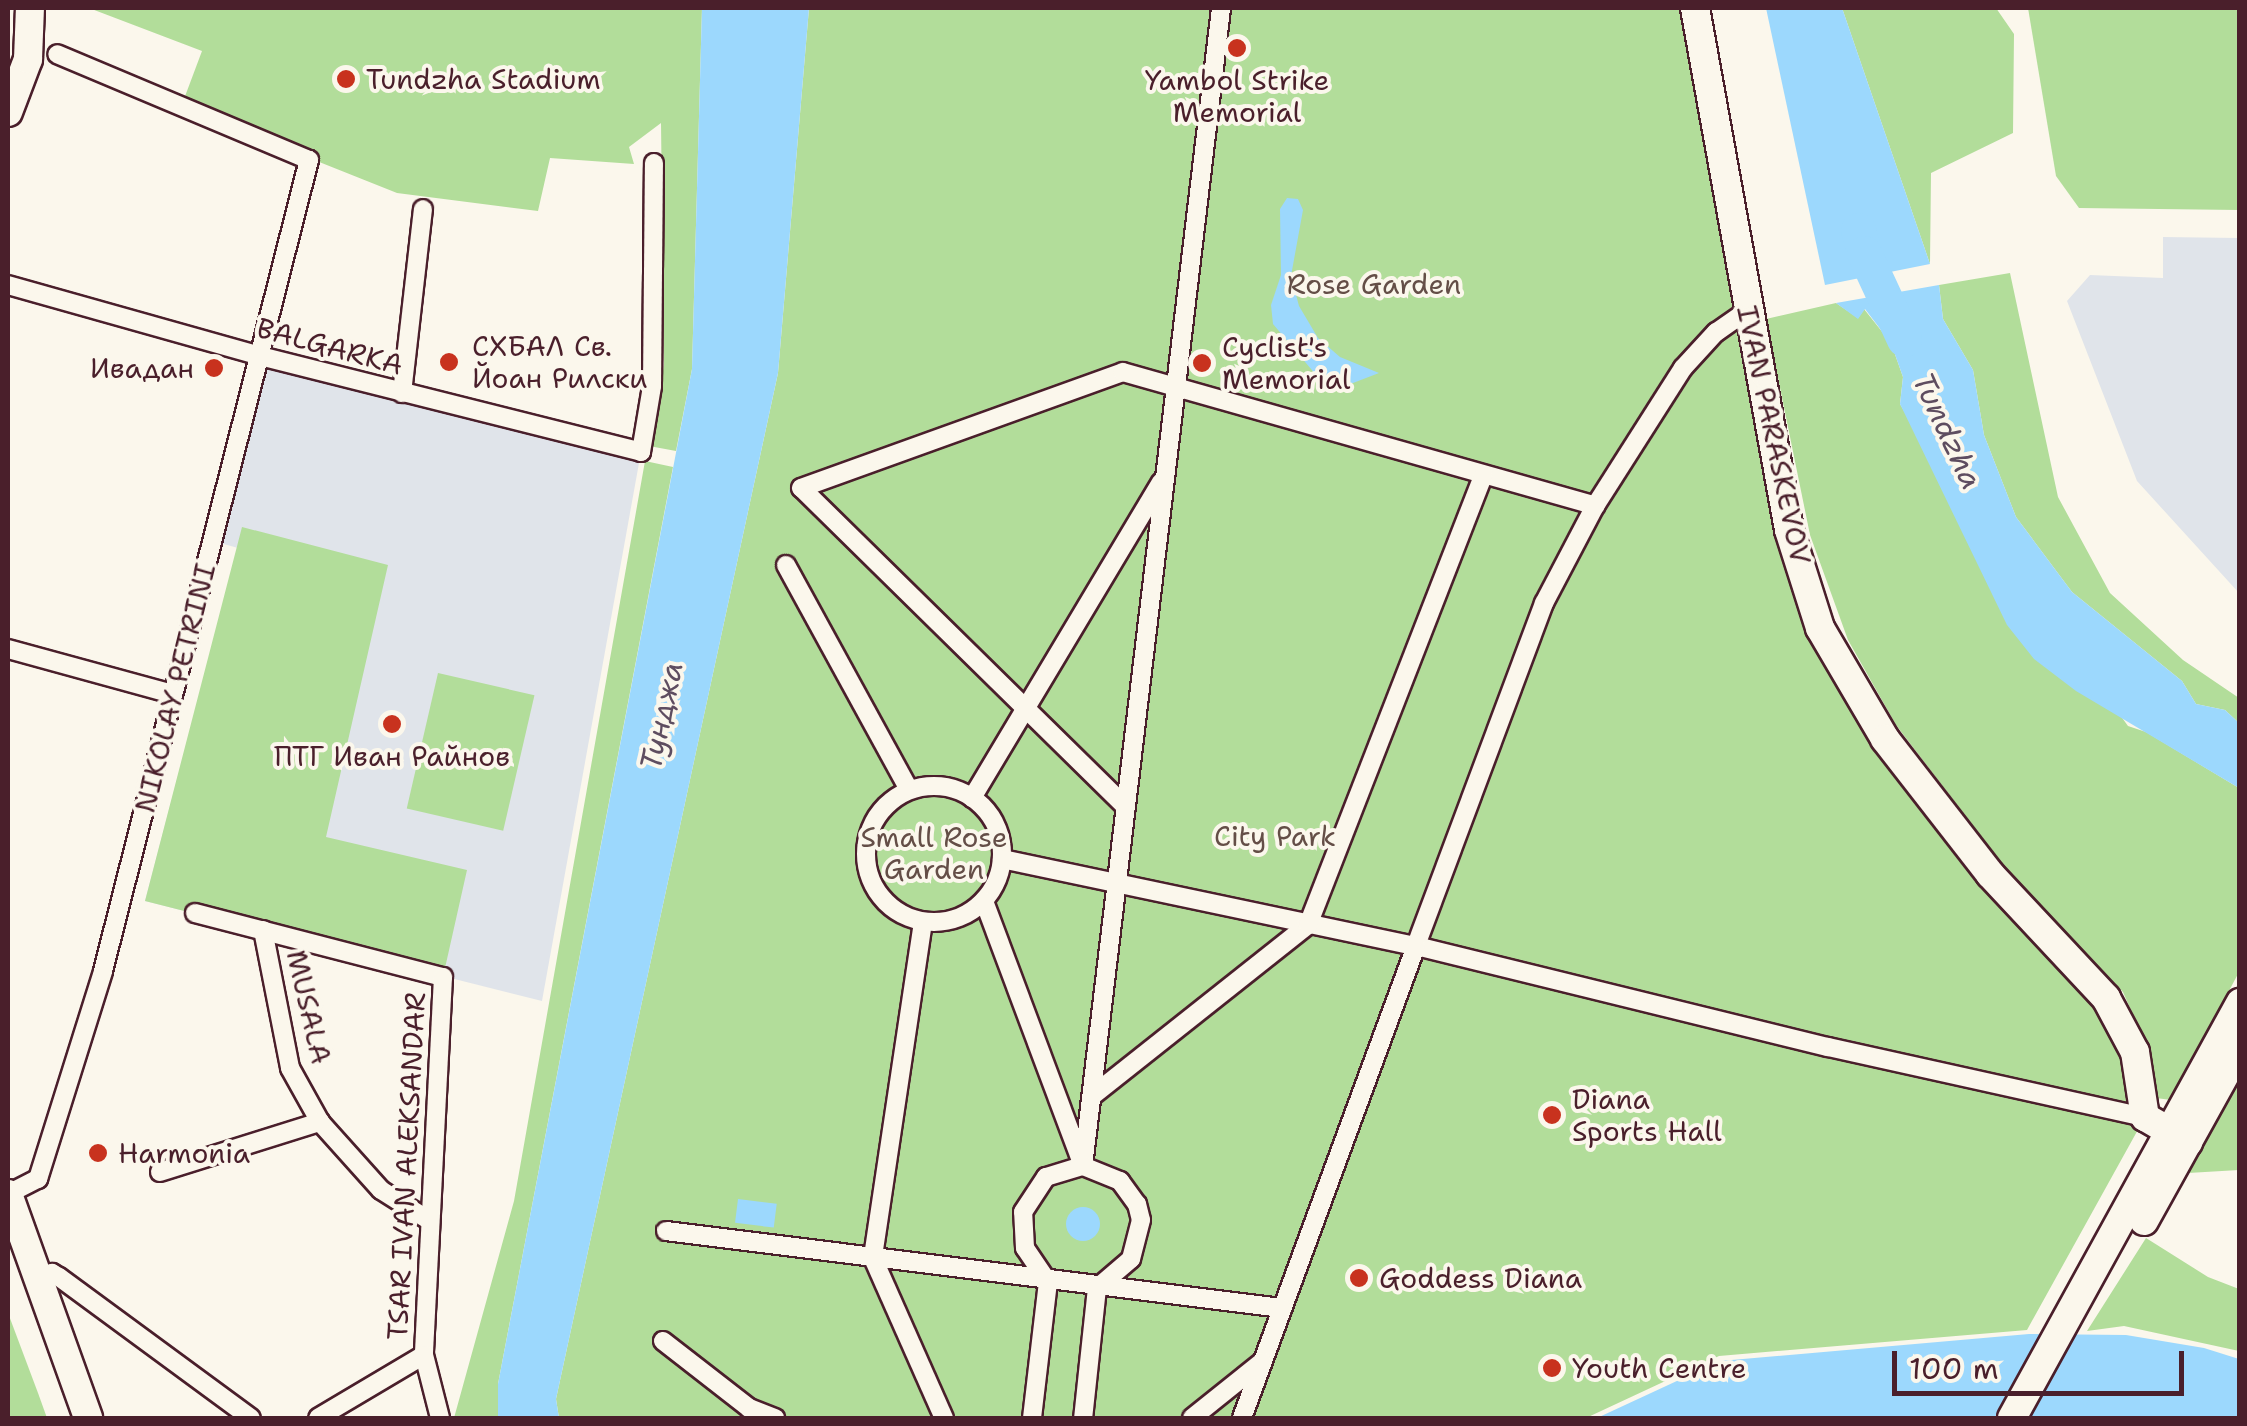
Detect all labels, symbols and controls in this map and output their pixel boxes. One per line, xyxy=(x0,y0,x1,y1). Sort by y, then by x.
marker: Yambol Strike Memorial xyxy=(1226,37,1248,59)
place label: Tundzha Stadium xyxy=(366,62,601,96)
place label: Yambol Strike Memorial xyxy=(1145,63,1329,129)
marker: Tundzha Stadium xyxy=(335,68,357,90)
park label: Rose Garden xyxy=(1287,267,1461,301)
street label: IVAN PARASKEVOV xyxy=(1730,303,1818,567)
street label: BALGARKA xyxy=(253,310,407,382)
place label: СХБАЛ Св. Йоан Рилски xyxy=(472,329,647,395)
place label: Cyclist's Memorial xyxy=(1222,330,1350,396)
marker: СХБАЛ Св. Йоан Рилски xyxy=(436,349,462,375)
place label: Ивадан xyxy=(90,351,194,385)
marker: Cyclist's Memorial xyxy=(1191,352,1213,374)
marker: Ивадан xyxy=(203,357,225,379)
water label: Tundzha xyxy=(1904,367,1990,495)
street label: NIKOLAY PETRINI xyxy=(128,560,222,816)
water label: Тунджа xyxy=(633,658,691,774)
marker: ПТГ Иван Райнов xyxy=(381,713,403,735)
place label: ПТГ Иван Райнов xyxy=(274,739,510,773)
park label: City Park xyxy=(1214,819,1336,853)
park label: Small Rose Garden xyxy=(860,820,1008,886)
street label: MUSALA xyxy=(280,947,338,1067)
street label: TSAR IVAN ALEKSANDAR xyxy=(380,991,432,1341)
place label: Diana Sports Hall xyxy=(1572,1082,1722,1148)
marker: Diana Sports Hall xyxy=(1541,1104,1563,1126)
place label: Harmonia xyxy=(118,1136,250,1170)
marker: Harmonia xyxy=(87,1142,109,1164)
place label: Goddess Diana xyxy=(1379,1261,1582,1295)
marker: Goddess Diana xyxy=(1348,1267,1370,1289)
scale bar xyxy=(1897,1331,2190,1393)
text: 100 m xyxy=(1909,1348,1999,1389)
place label: Youth Centre xyxy=(1572,1351,1746,1385)
marker: Youth Centre xyxy=(1541,1357,1563,1379)

